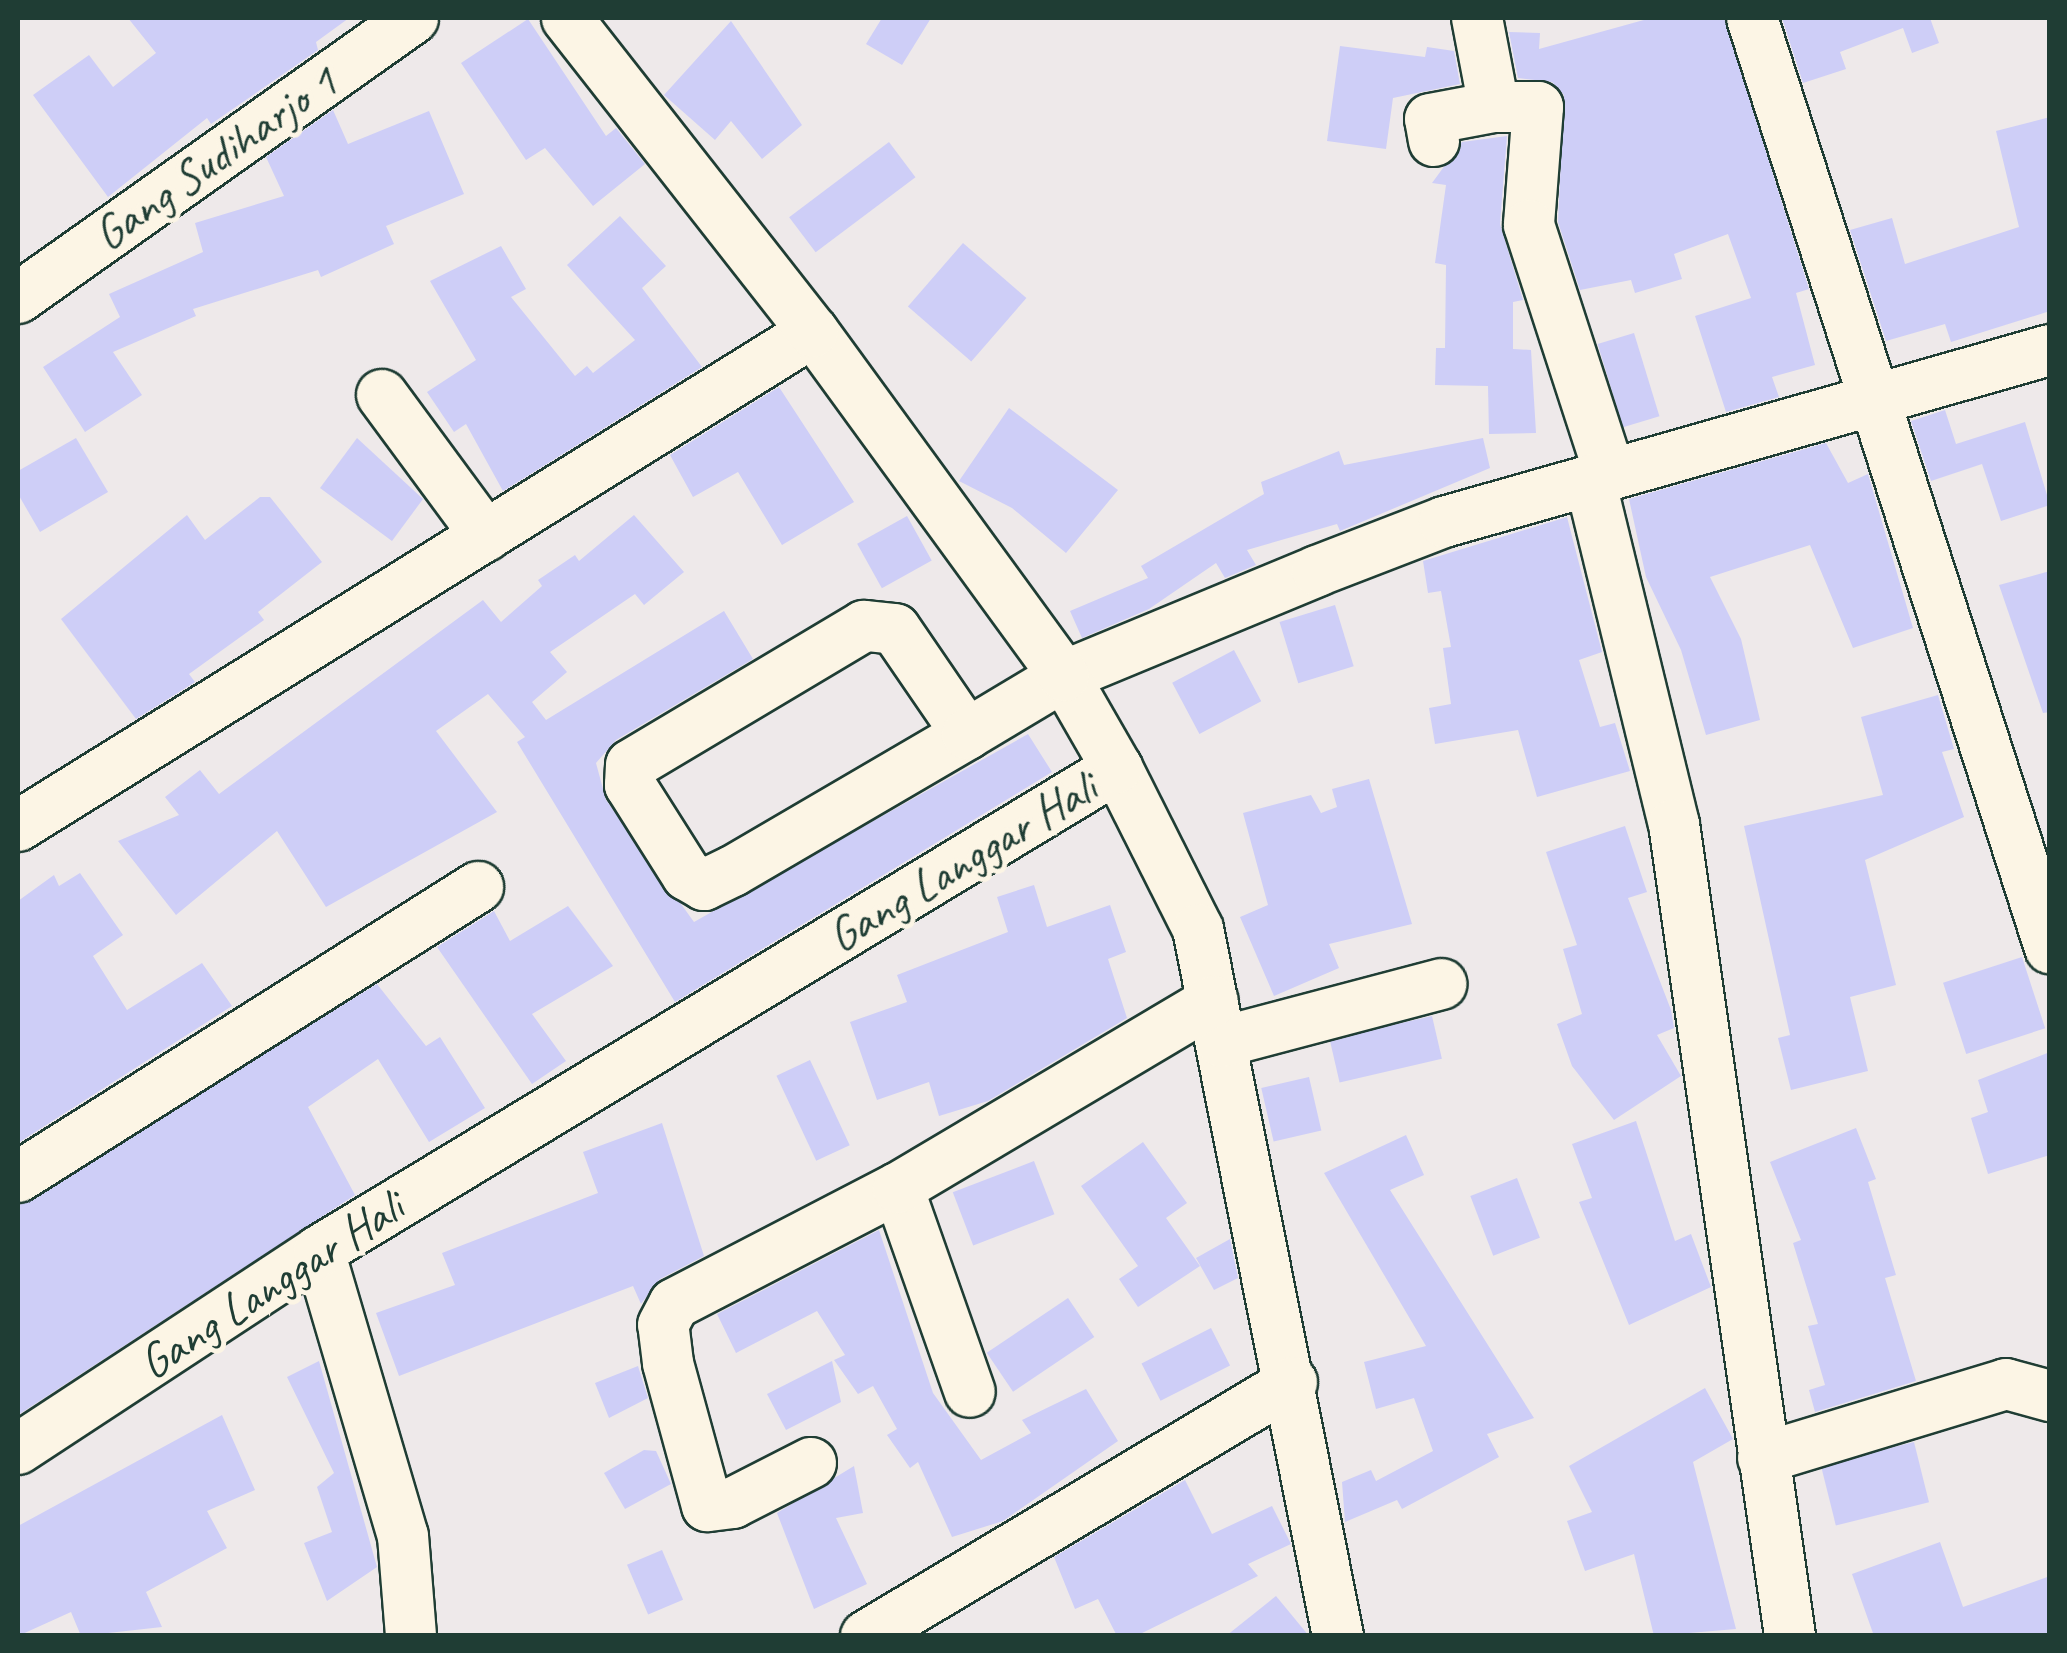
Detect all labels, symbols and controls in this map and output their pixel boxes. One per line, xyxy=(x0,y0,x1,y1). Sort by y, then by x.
street label: Gang Sudiharjo 1 xyxy=(83,54,347,262)
street label: Gang Langgar Hali xyxy=(816,759,1108,965)
street label: Gang Langgar Hali xyxy=(127,1178,415,1392)

